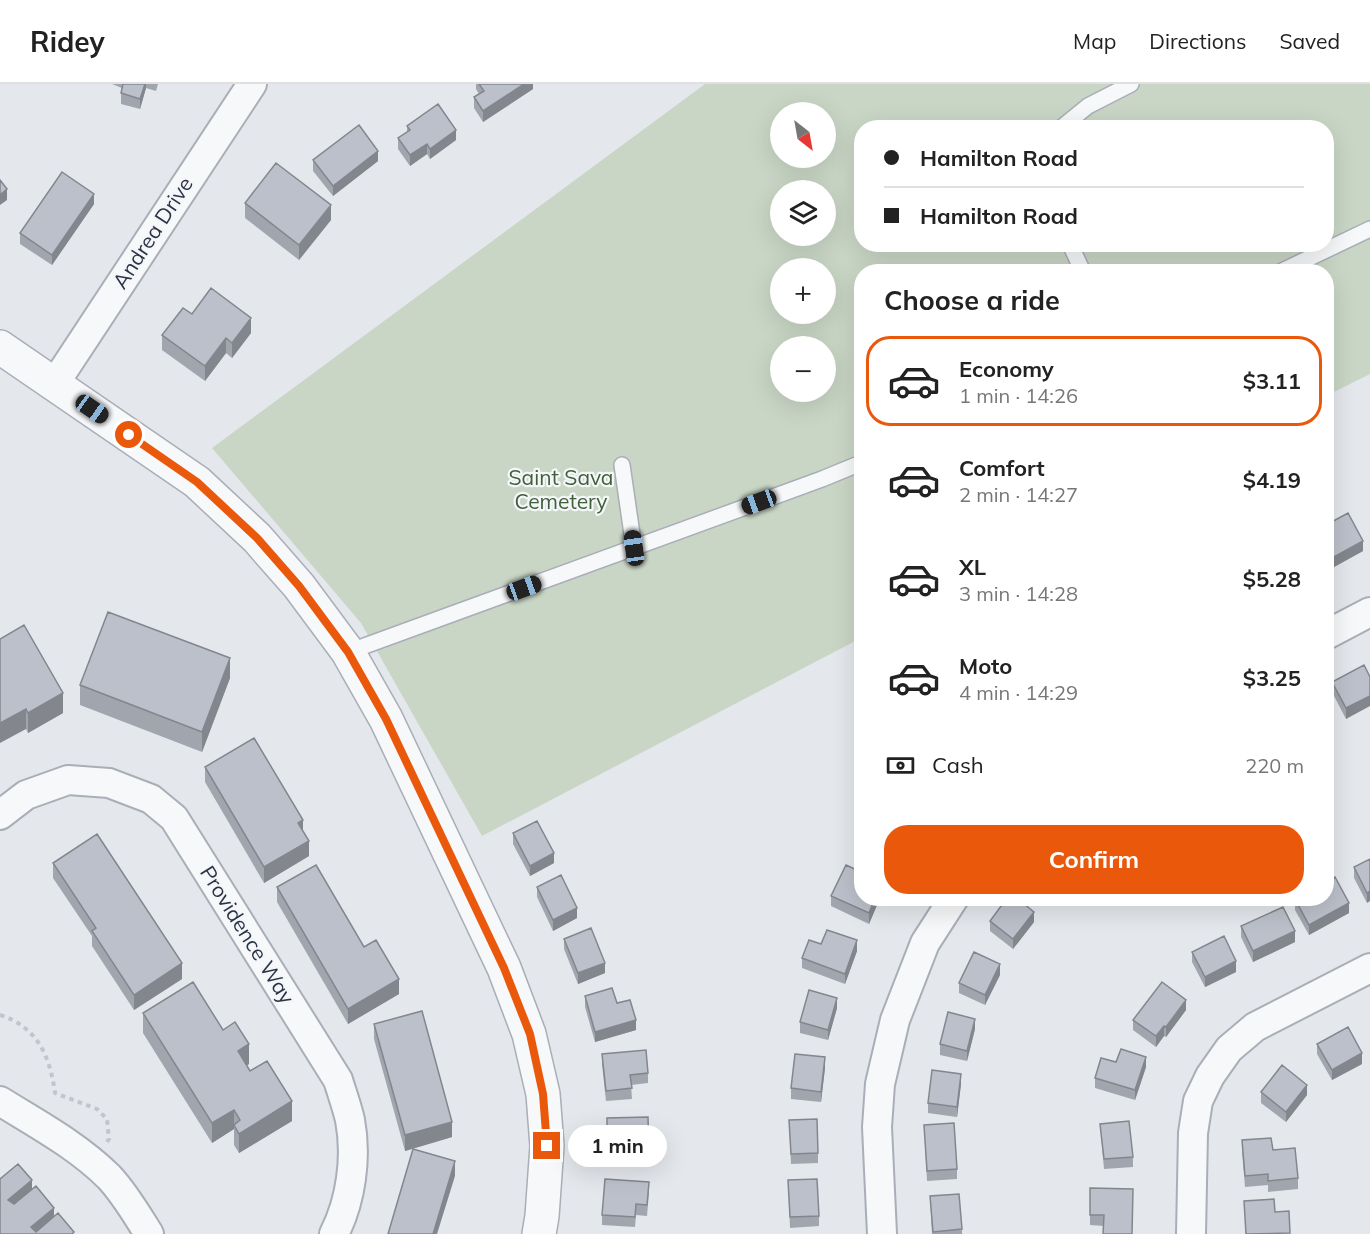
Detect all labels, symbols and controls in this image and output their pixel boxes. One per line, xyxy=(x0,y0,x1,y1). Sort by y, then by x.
text: Ridey xyxy=(30,24,105,59)
text: Map xyxy=(1073,28,1116,54)
text: Directions xyxy=(1149,28,1246,54)
text: Saved xyxy=(1279,28,1340,54)
north arrow xyxy=(770,102,836,168)
map controls xyxy=(770,102,836,402)
text: Hamilton Road xyxy=(920,144,1078,172)
street label: Andrea Drive xyxy=(106,172,198,293)
button: layers xyxy=(770,180,836,246)
text: Hamilton Road xyxy=(920,202,1078,230)
button: + xyxy=(770,258,836,324)
text: Choose a ride xyxy=(884,283,1060,317)
button: − xyxy=(770,336,836,402)
icon: car xyxy=(887,354,941,408)
text: Economy xyxy=(959,355,1054,383)
text: $3.11 xyxy=(1243,367,1301,395)
text: 1 min · 14:26 xyxy=(959,383,1078,408)
car xyxy=(72,391,112,427)
route start xyxy=(115,421,142,448)
icon: car xyxy=(887,453,941,507)
text: Comfort xyxy=(959,454,1045,482)
park label: Saint Sava Cemetery xyxy=(509,464,613,514)
text: $4.19 xyxy=(1243,466,1301,494)
text: 2 min · 14:27 xyxy=(959,482,1078,507)
car xyxy=(739,487,779,517)
car xyxy=(623,529,645,567)
icon: car xyxy=(887,552,941,606)
text: XL xyxy=(959,553,986,581)
text: $5.28 xyxy=(1243,565,1301,593)
car xyxy=(504,573,544,603)
text: 3 min · 14:28 xyxy=(959,581,1078,606)
icon: car xyxy=(887,651,941,705)
text: Moto xyxy=(959,652,1012,680)
text: $3.25 xyxy=(1243,664,1301,692)
text: 4 min · 14:29 xyxy=(959,680,1078,705)
icon: cash xyxy=(884,749,917,782)
text: Cash xyxy=(932,751,984,779)
text: 220 m xyxy=(1245,753,1304,778)
button: Confirm xyxy=(884,825,1304,894)
street label: Providence Way xyxy=(195,861,301,1008)
callout: 1 min xyxy=(568,1125,667,1167)
route end xyxy=(533,1132,560,1159)
text: 1 min xyxy=(591,1133,644,1158)

